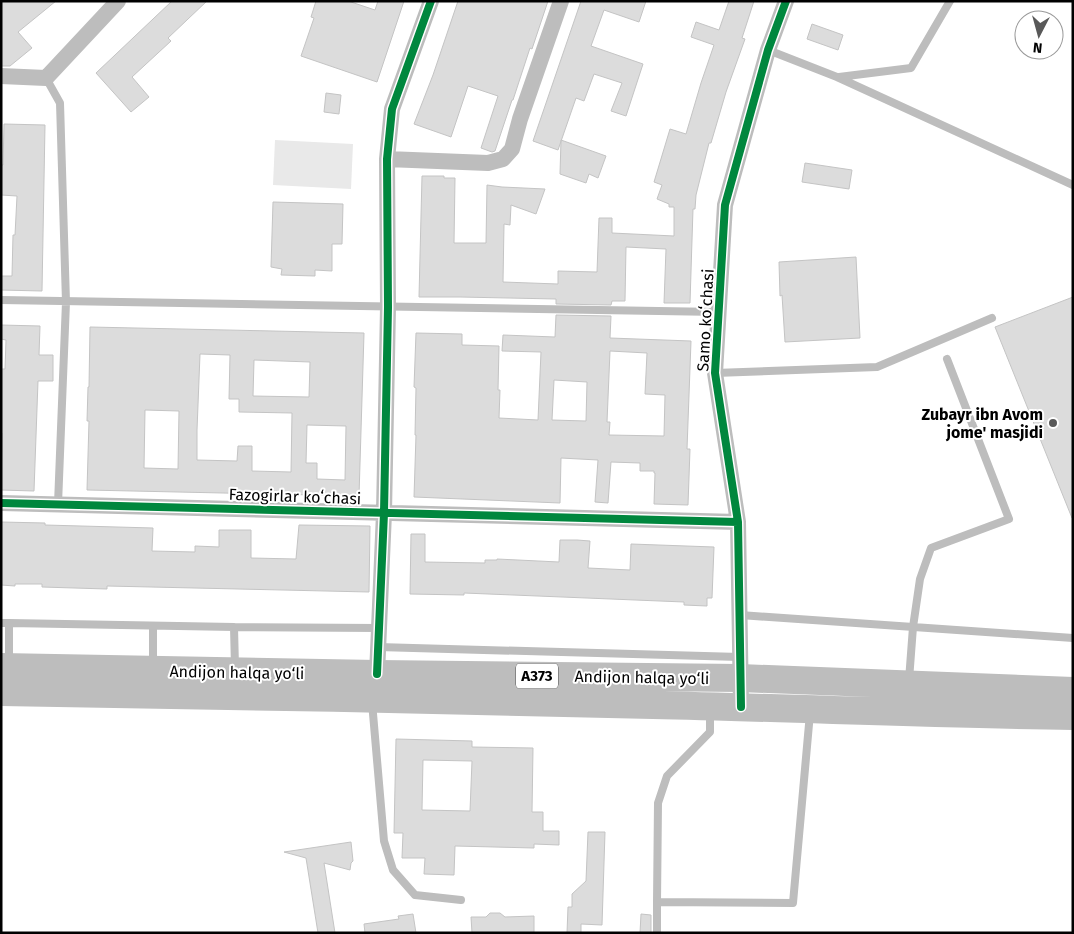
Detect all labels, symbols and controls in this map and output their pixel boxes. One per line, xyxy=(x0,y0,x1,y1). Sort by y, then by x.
north arrow xyxy=(1014,10,1064,60)
text: N xyxy=(1032,38,1043,56)
street label: Samo koʻchasi xyxy=(693,268,718,372)
place label: Zubayr ibn Avom jome' masjidi xyxy=(922,405,1043,442)
marker: Zubayr ibn Avom jome' masjidi xyxy=(1047,417,1059,429)
street label: Fazogirlar koʻchasi xyxy=(228,485,362,508)
street label: Andijon halqa yo‘li xyxy=(169,662,305,683)
road number: A373 xyxy=(516,664,558,688)
street label: Andijon halqa yo‘li xyxy=(574,667,710,688)

